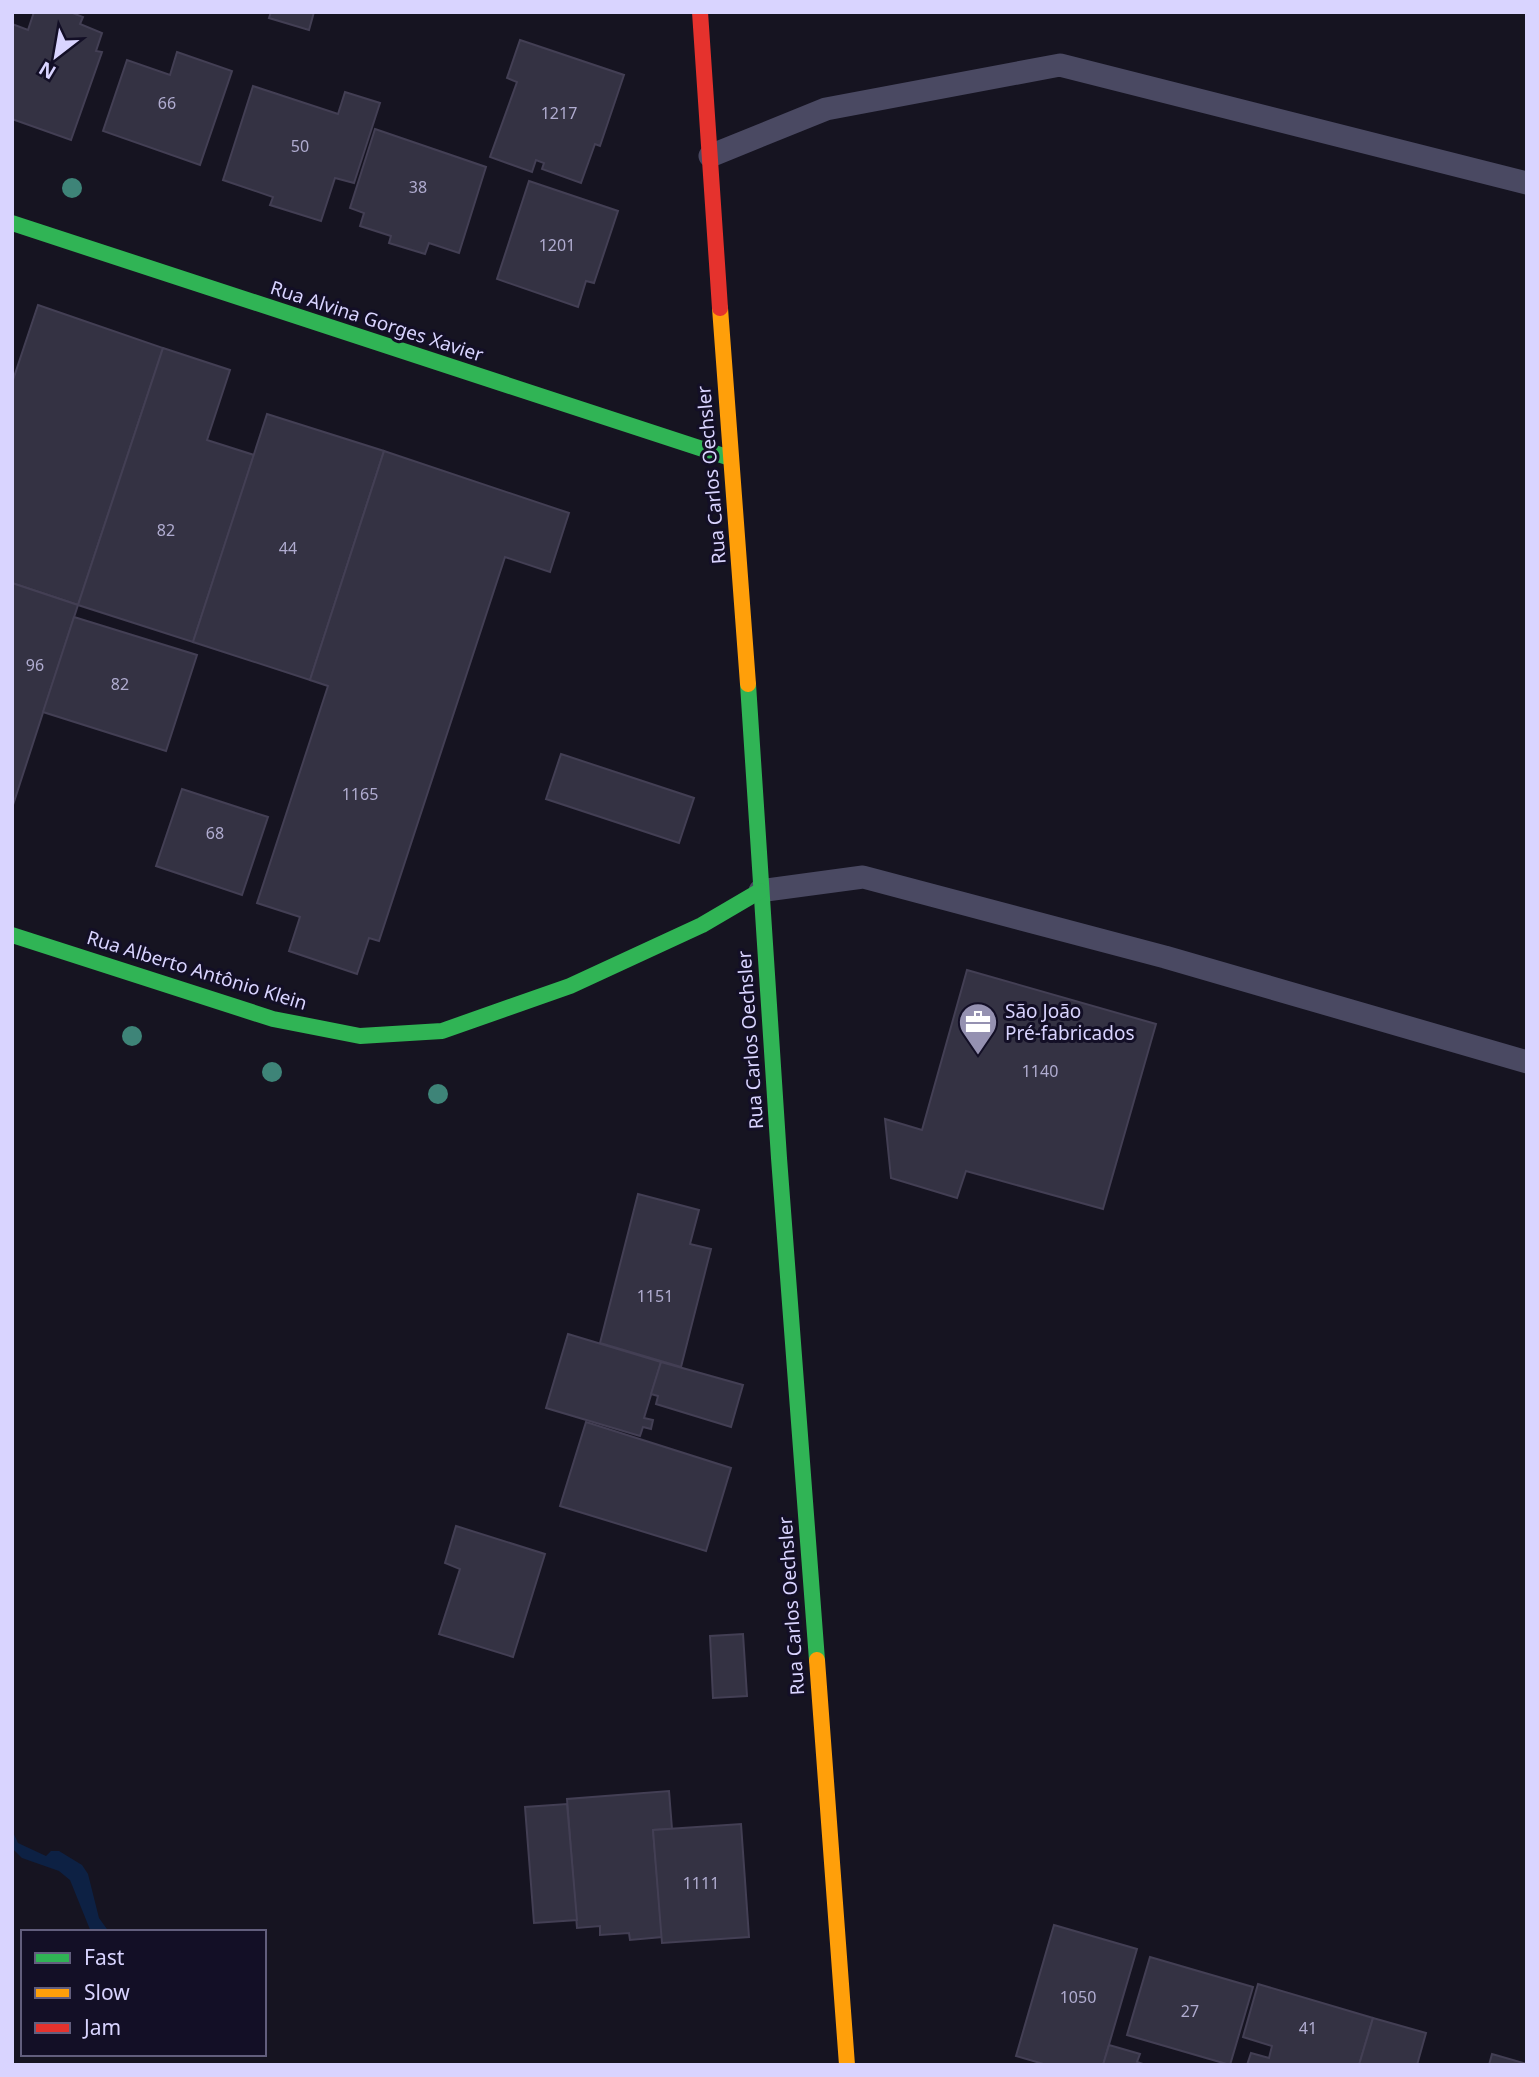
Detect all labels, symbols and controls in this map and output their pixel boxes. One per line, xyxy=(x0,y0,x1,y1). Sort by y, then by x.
north arrow xyxy=(21,21,91,91)
text: N xyxy=(34,55,61,86)
house number: 66 xyxy=(158,92,176,114)
house number: 1217 xyxy=(541,102,577,124)
house number: 50 xyxy=(291,135,309,157)
house number: 38 xyxy=(409,176,427,198)
house number: 1201 xyxy=(539,234,575,256)
street label: Rua Alvina Gorges Xavier xyxy=(267,274,487,368)
street label: Rua Carlos Oechsler xyxy=(690,385,732,565)
house number: 82 xyxy=(157,519,175,541)
house number: 44 xyxy=(279,537,297,559)
house number: 96 xyxy=(26,654,44,676)
house number: 82 xyxy=(111,673,129,695)
house number: 1165 xyxy=(342,783,378,805)
house number: 68 xyxy=(206,822,224,844)
street label: Rua Alberto Antônio Klein xyxy=(84,924,310,1016)
street label: Rua Carlos Oechsler xyxy=(731,950,769,1130)
place label: São João Pré-fabricados xyxy=(1005,998,1135,1046)
office icon: São João Pré-fabricados xyxy=(957,1001,999,1056)
house number: 1140 xyxy=(1022,1060,1058,1082)
house number: 1151 xyxy=(637,1285,673,1307)
street label: Rua Carlos Oechsler xyxy=(772,1516,810,1696)
house number: 1111 xyxy=(683,1872,719,1894)
legend xyxy=(21,1930,266,2056)
text: Fast xyxy=(84,1943,125,1971)
text: Slow xyxy=(84,1978,130,2006)
house number: 1050 xyxy=(1060,1986,1096,2008)
house number: 27 xyxy=(1181,2000,1199,2022)
text: Jam xyxy=(82,2013,121,2041)
house number: 41 xyxy=(1299,2017,1317,2039)

